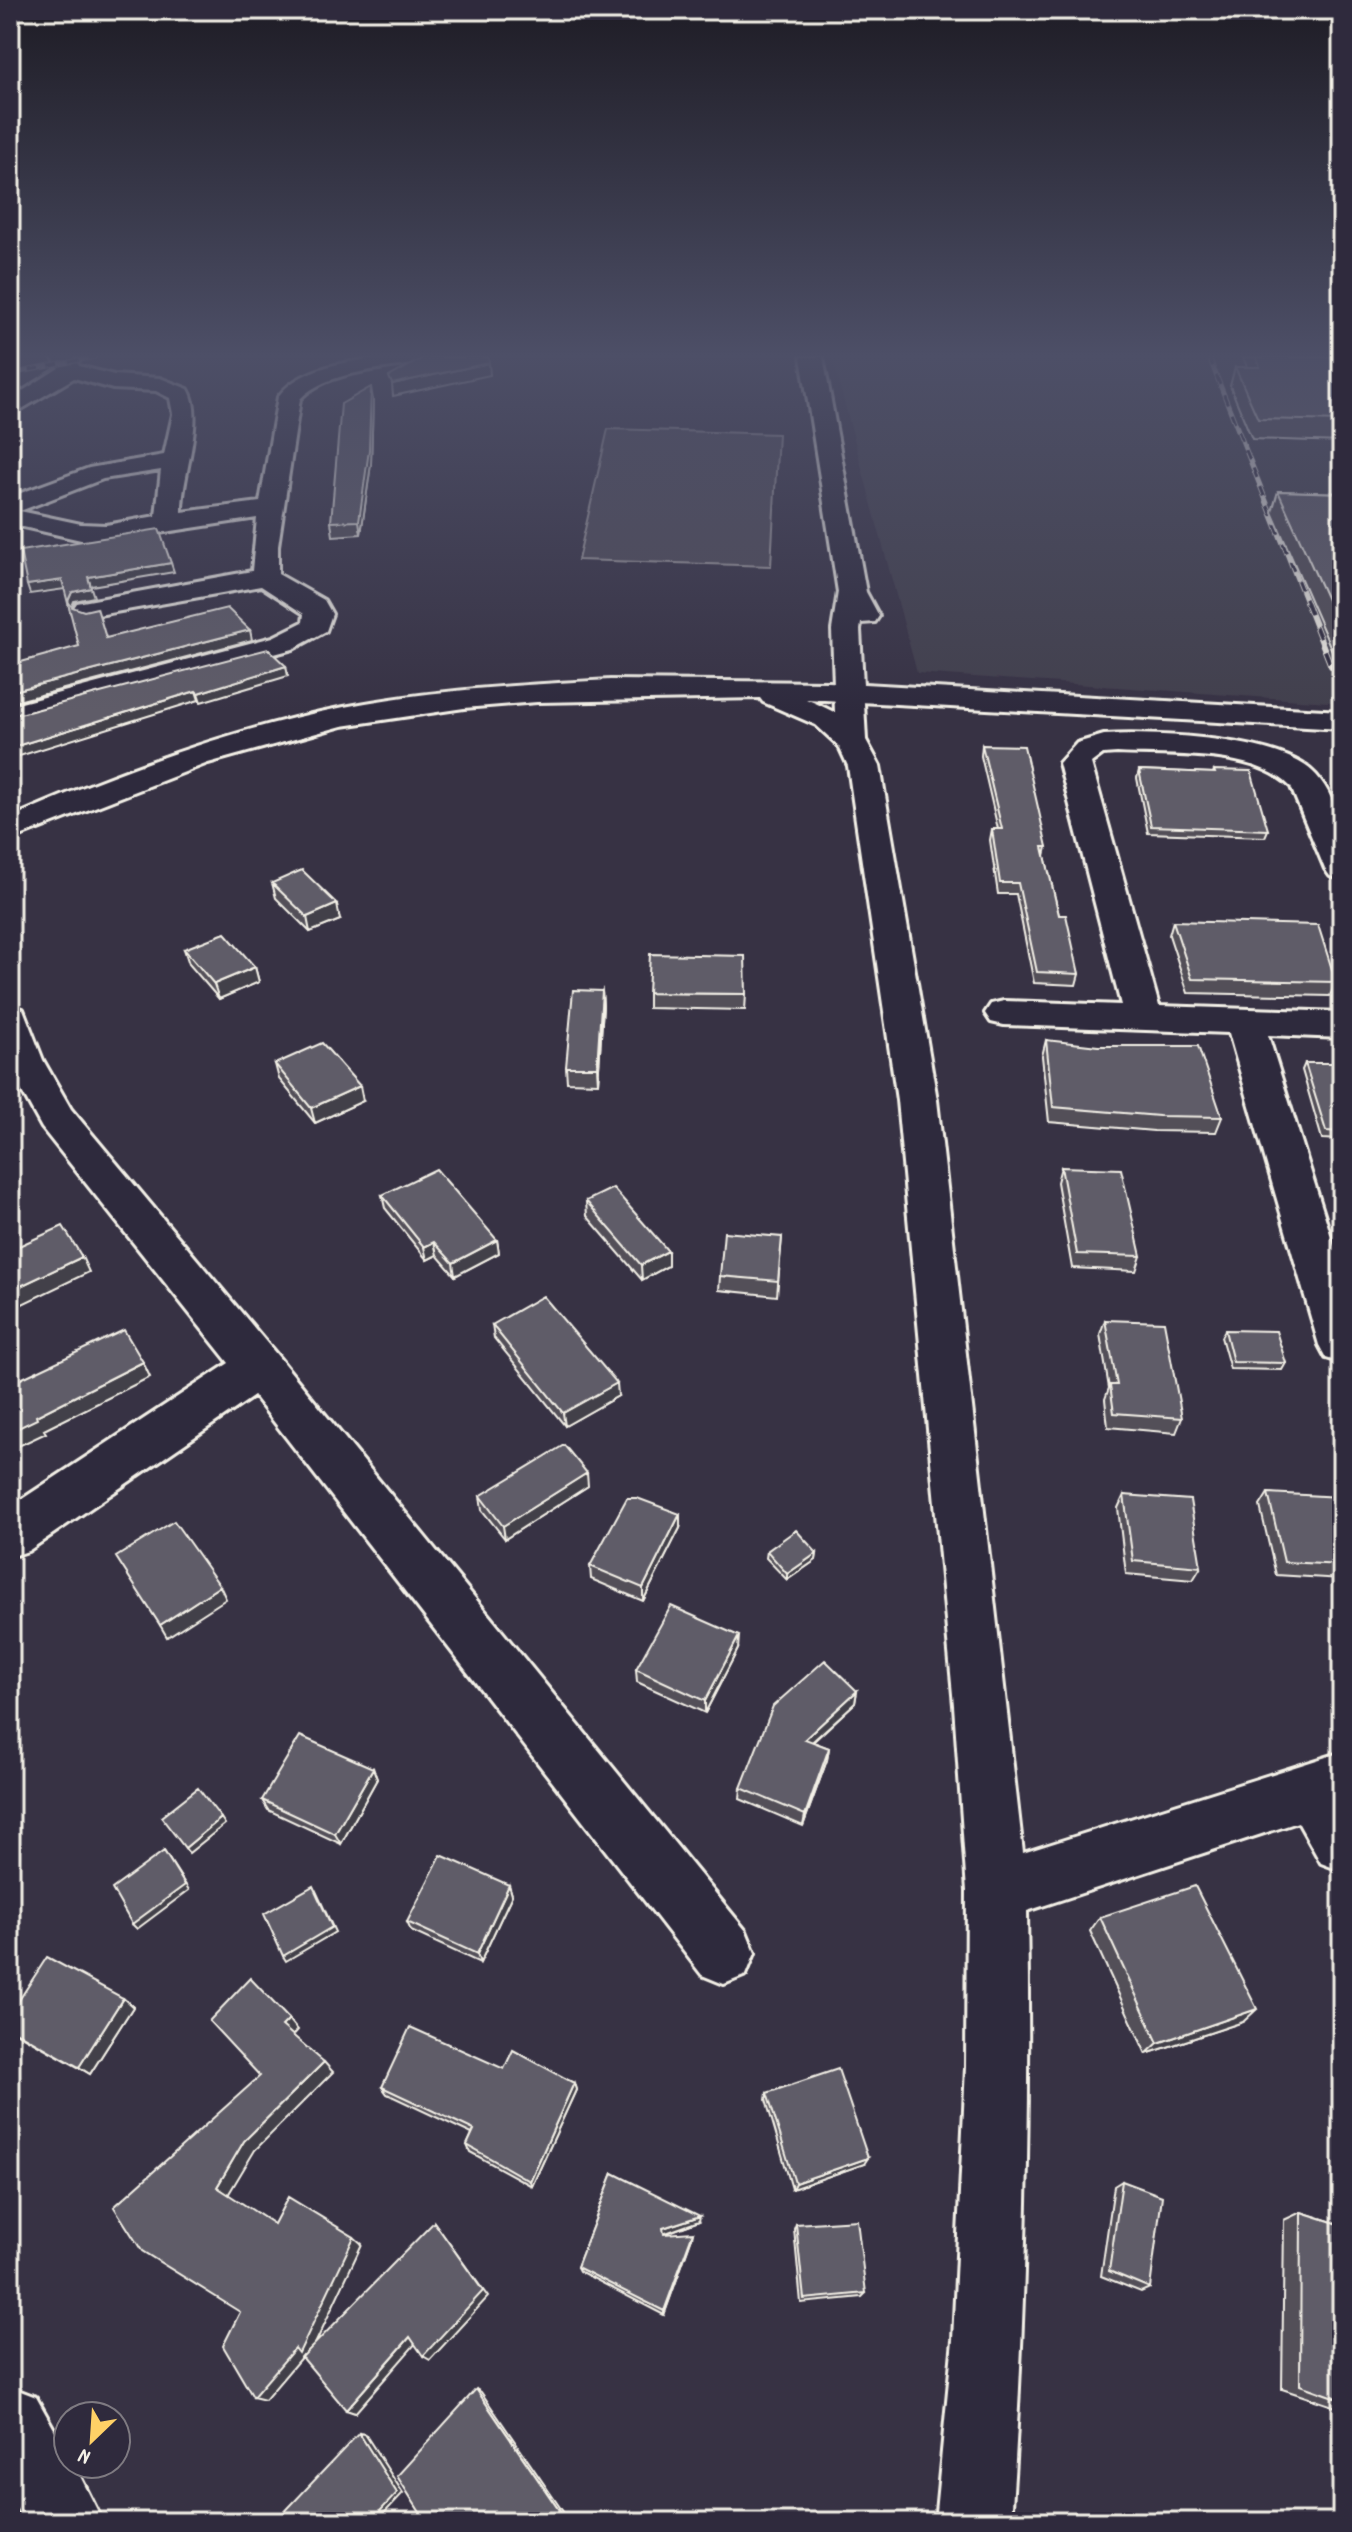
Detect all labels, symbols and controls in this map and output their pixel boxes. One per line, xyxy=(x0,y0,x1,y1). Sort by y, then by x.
north arrow xyxy=(52,2400,132,2480)
text: N xyxy=(73,2439,97,2471)

